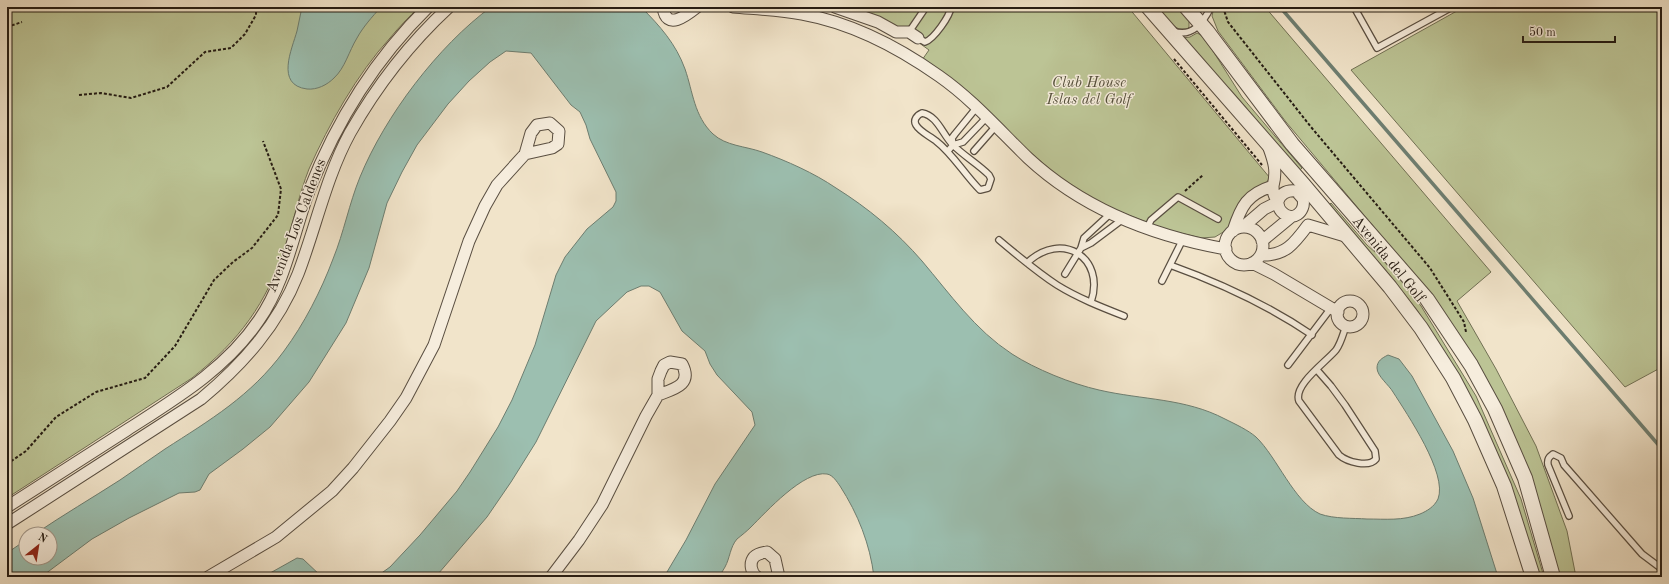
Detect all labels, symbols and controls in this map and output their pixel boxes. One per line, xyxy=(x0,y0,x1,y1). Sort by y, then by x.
scale bar xyxy=(1523,18,1615,44)
text: 50 m xyxy=(1529,26,1556,39)
park label: Club House Islas del Golf xyxy=(1045,76,1134,108)
street label: Avenida Los Caldenes xyxy=(265,157,329,295)
street label: Avenida del Golf xyxy=(1349,214,1428,307)
north arrow xyxy=(18,526,58,566)
text: N xyxy=(36,532,49,546)

